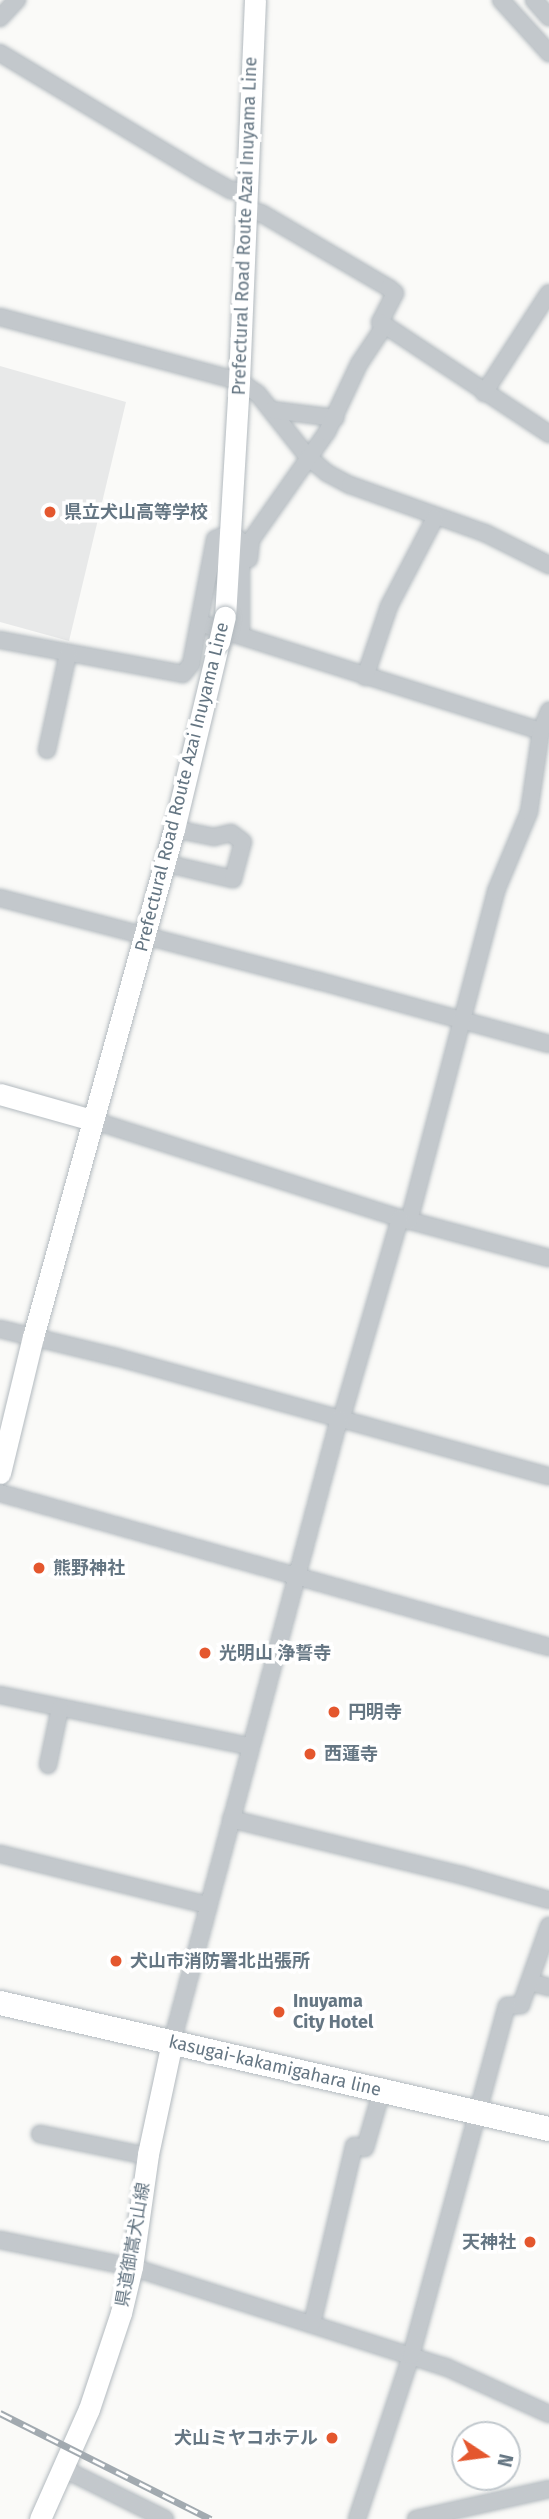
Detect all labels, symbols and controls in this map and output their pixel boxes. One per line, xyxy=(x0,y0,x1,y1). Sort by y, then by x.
street label: Prefectural Road Route Azai Inuyama Line xyxy=(228,56,262,396)
place label: 県立犬山高等学校 xyxy=(64,501,208,523)
marker: 県立犬山高等学校 xyxy=(42,504,58,520)
street label: Prefectural Road Route Azai Inuyama Line xyxy=(131,620,233,954)
place label: 熊野神社 xyxy=(53,1557,125,1579)
marker: 熊野神社 xyxy=(31,1560,47,1576)
place label: 光明山 浄誓寺 xyxy=(219,1642,331,1664)
marker: 光明山 浄誓寺 xyxy=(197,1645,213,1661)
place label: 円明寺 xyxy=(348,1701,402,1723)
marker: 円明寺 xyxy=(326,1704,342,1720)
place label: 西蓮寺 xyxy=(324,1743,378,1765)
marker: 西蓮寺 xyxy=(302,1746,318,1762)
place label: 犬山市消防署北出張所 xyxy=(130,1950,310,1972)
marker: 犬山市消防署北出張所 xyxy=(108,1953,124,1969)
place label: Inuyama City Hotel xyxy=(293,1991,373,2034)
marker: Inuyama City Hotel xyxy=(271,2004,287,2020)
street label: kasugai-kakamigahara line xyxy=(167,2031,383,2101)
street label: 県道御嵩犬山線 xyxy=(111,2181,155,2309)
place label: 天神社 xyxy=(462,2231,516,2253)
marker: 天神社 xyxy=(522,2234,538,2250)
north arrow xyxy=(451,2421,521,2491)
place label: 犬山ミヤコホテル xyxy=(174,2427,318,2449)
marker: 犬山ミヤコホテル xyxy=(324,2430,340,2446)
text: N xyxy=(492,2452,518,2469)

